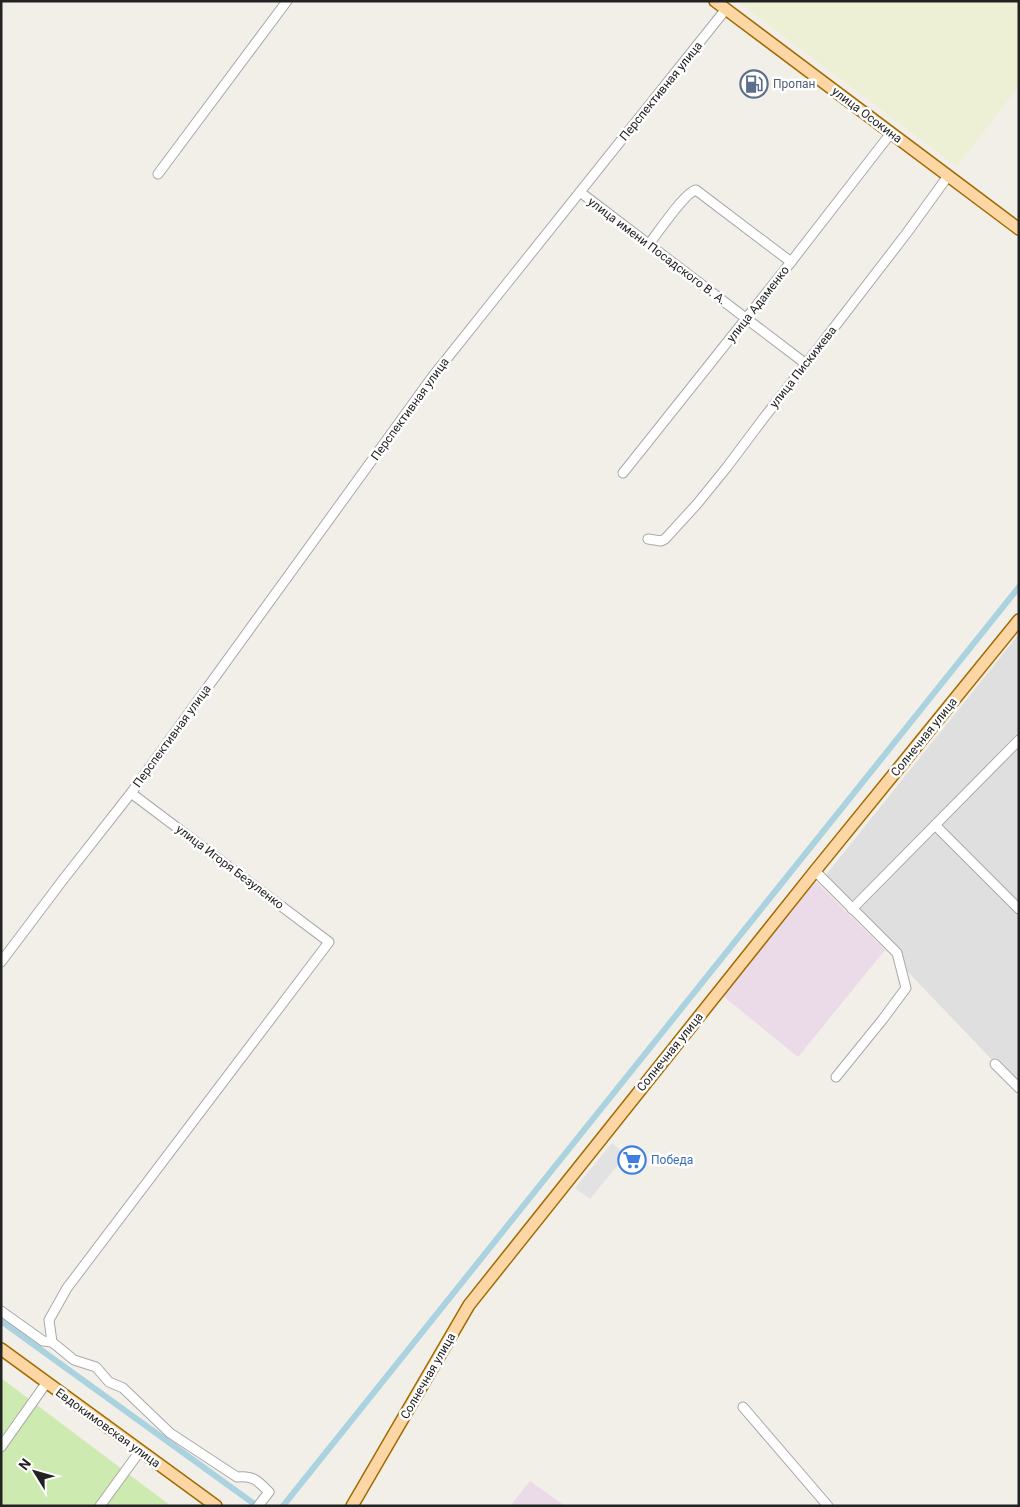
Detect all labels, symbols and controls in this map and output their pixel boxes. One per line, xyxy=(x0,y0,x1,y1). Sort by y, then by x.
street label: Перспективная улица xyxy=(617,39,705,143)
fuel station icon: Пропан xyxy=(739,69,769,99)
place label: Пропан xyxy=(773,77,816,91)
street label: улица Осокина xyxy=(829,84,905,146)
street label: улица имени Посадского В. А. xyxy=(585,194,729,308)
street label: улица Адаменко xyxy=(724,263,792,345)
street label: улица Пискижева xyxy=(767,323,839,411)
street label: Перспективная улица xyxy=(368,355,452,463)
street label: Перспективная улица xyxy=(130,682,214,790)
street label: Солнечная улица xyxy=(888,695,960,779)
street label: улица Игоря Безуленко xyxy=(173,822,287,912)
street label: Солнечная улица xyxy=(634,1010,706,1094)
supermarket icon: Победа xyxy=(617,1145,647,1175)
place label: Победа xyxy=(651,1153,693,1167)
street label: Солнечная улица xyxy=(398,1330,458,1422)
street label: Евдокимовская улица xyxy=(53,1385,163,1471)
north arrow xyxy=(10,1447,60,1497)
text: N xyxy=(15,1455,34,1473)

